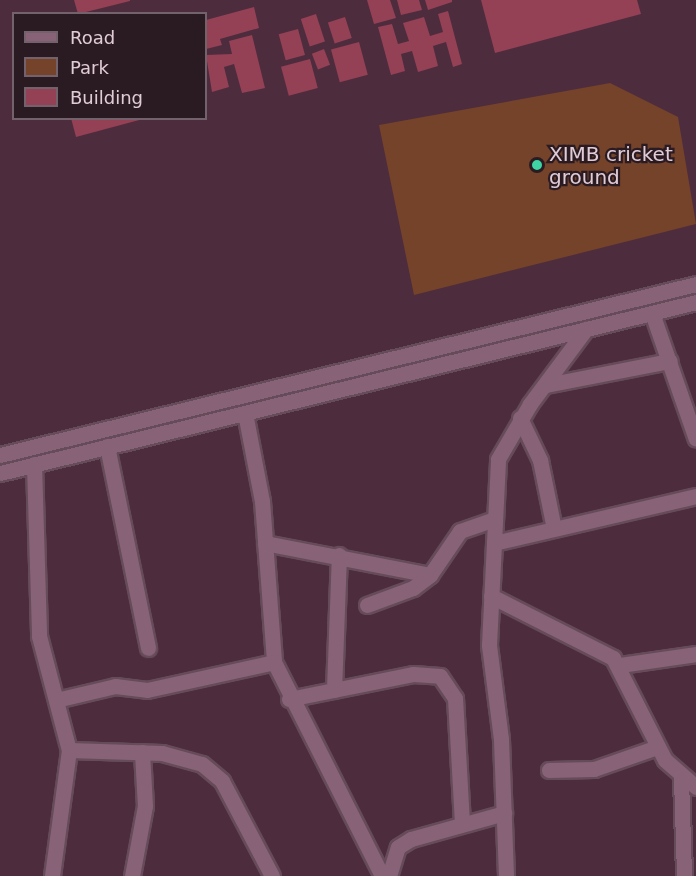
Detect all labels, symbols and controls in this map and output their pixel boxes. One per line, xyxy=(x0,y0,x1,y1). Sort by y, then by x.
legend xyxy=(12,12,207,120)
text: Road xyxy=(70,27,115,48)
text: Park xyxy=(70,57,109,78)
text: Building xyxy=(70,87,143,108)
place label: XIMB cricket ground xyxy=(549,142,673,189)
marker: XIMB cricket ground xyxy=(530,158,544,172)

